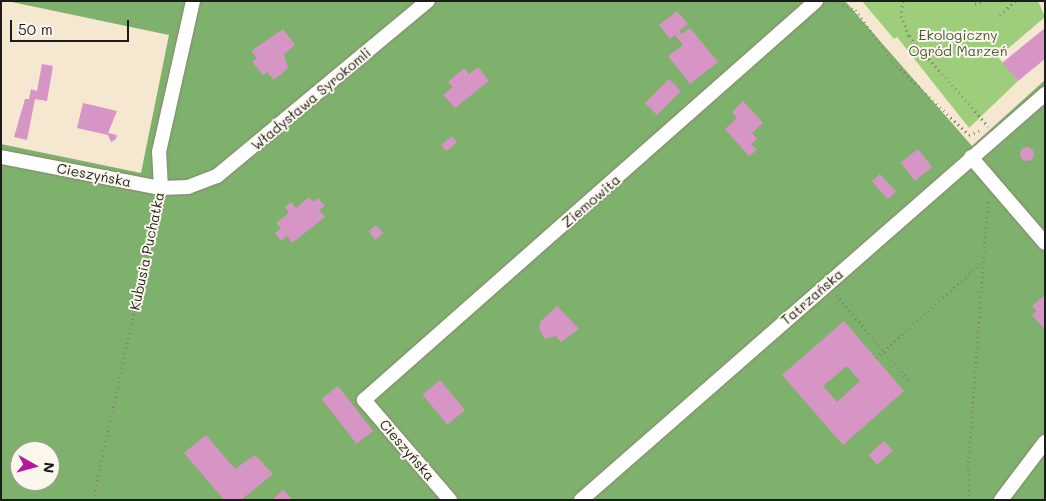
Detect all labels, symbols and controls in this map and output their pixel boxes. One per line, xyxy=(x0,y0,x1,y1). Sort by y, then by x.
scale bar xyxy=(12,10,131,42)
text: 50 m xyxy=(18,19,53,39)
park label: Ekologiczny Ogród Marzeń xyxy=(908,27,1008,59)
street label: Władysława Syrokomli xyxy=(248,44,374,154)
street label: Cieszyńska xyxy=(55,160,133,190)
street label: Ziemowita xyxy=(558,171,624,231)
street label: Kubusia Puchatka xyxy=(126,190,168,312)
street label: Tatrzańska xyxy=(777,265,847,329)
street label: Cieszyńska xyxy=(376,416,438,484)
north arrow xyxy=(10,441,60,491)
text: N xyxy=(39,461,59,474)

